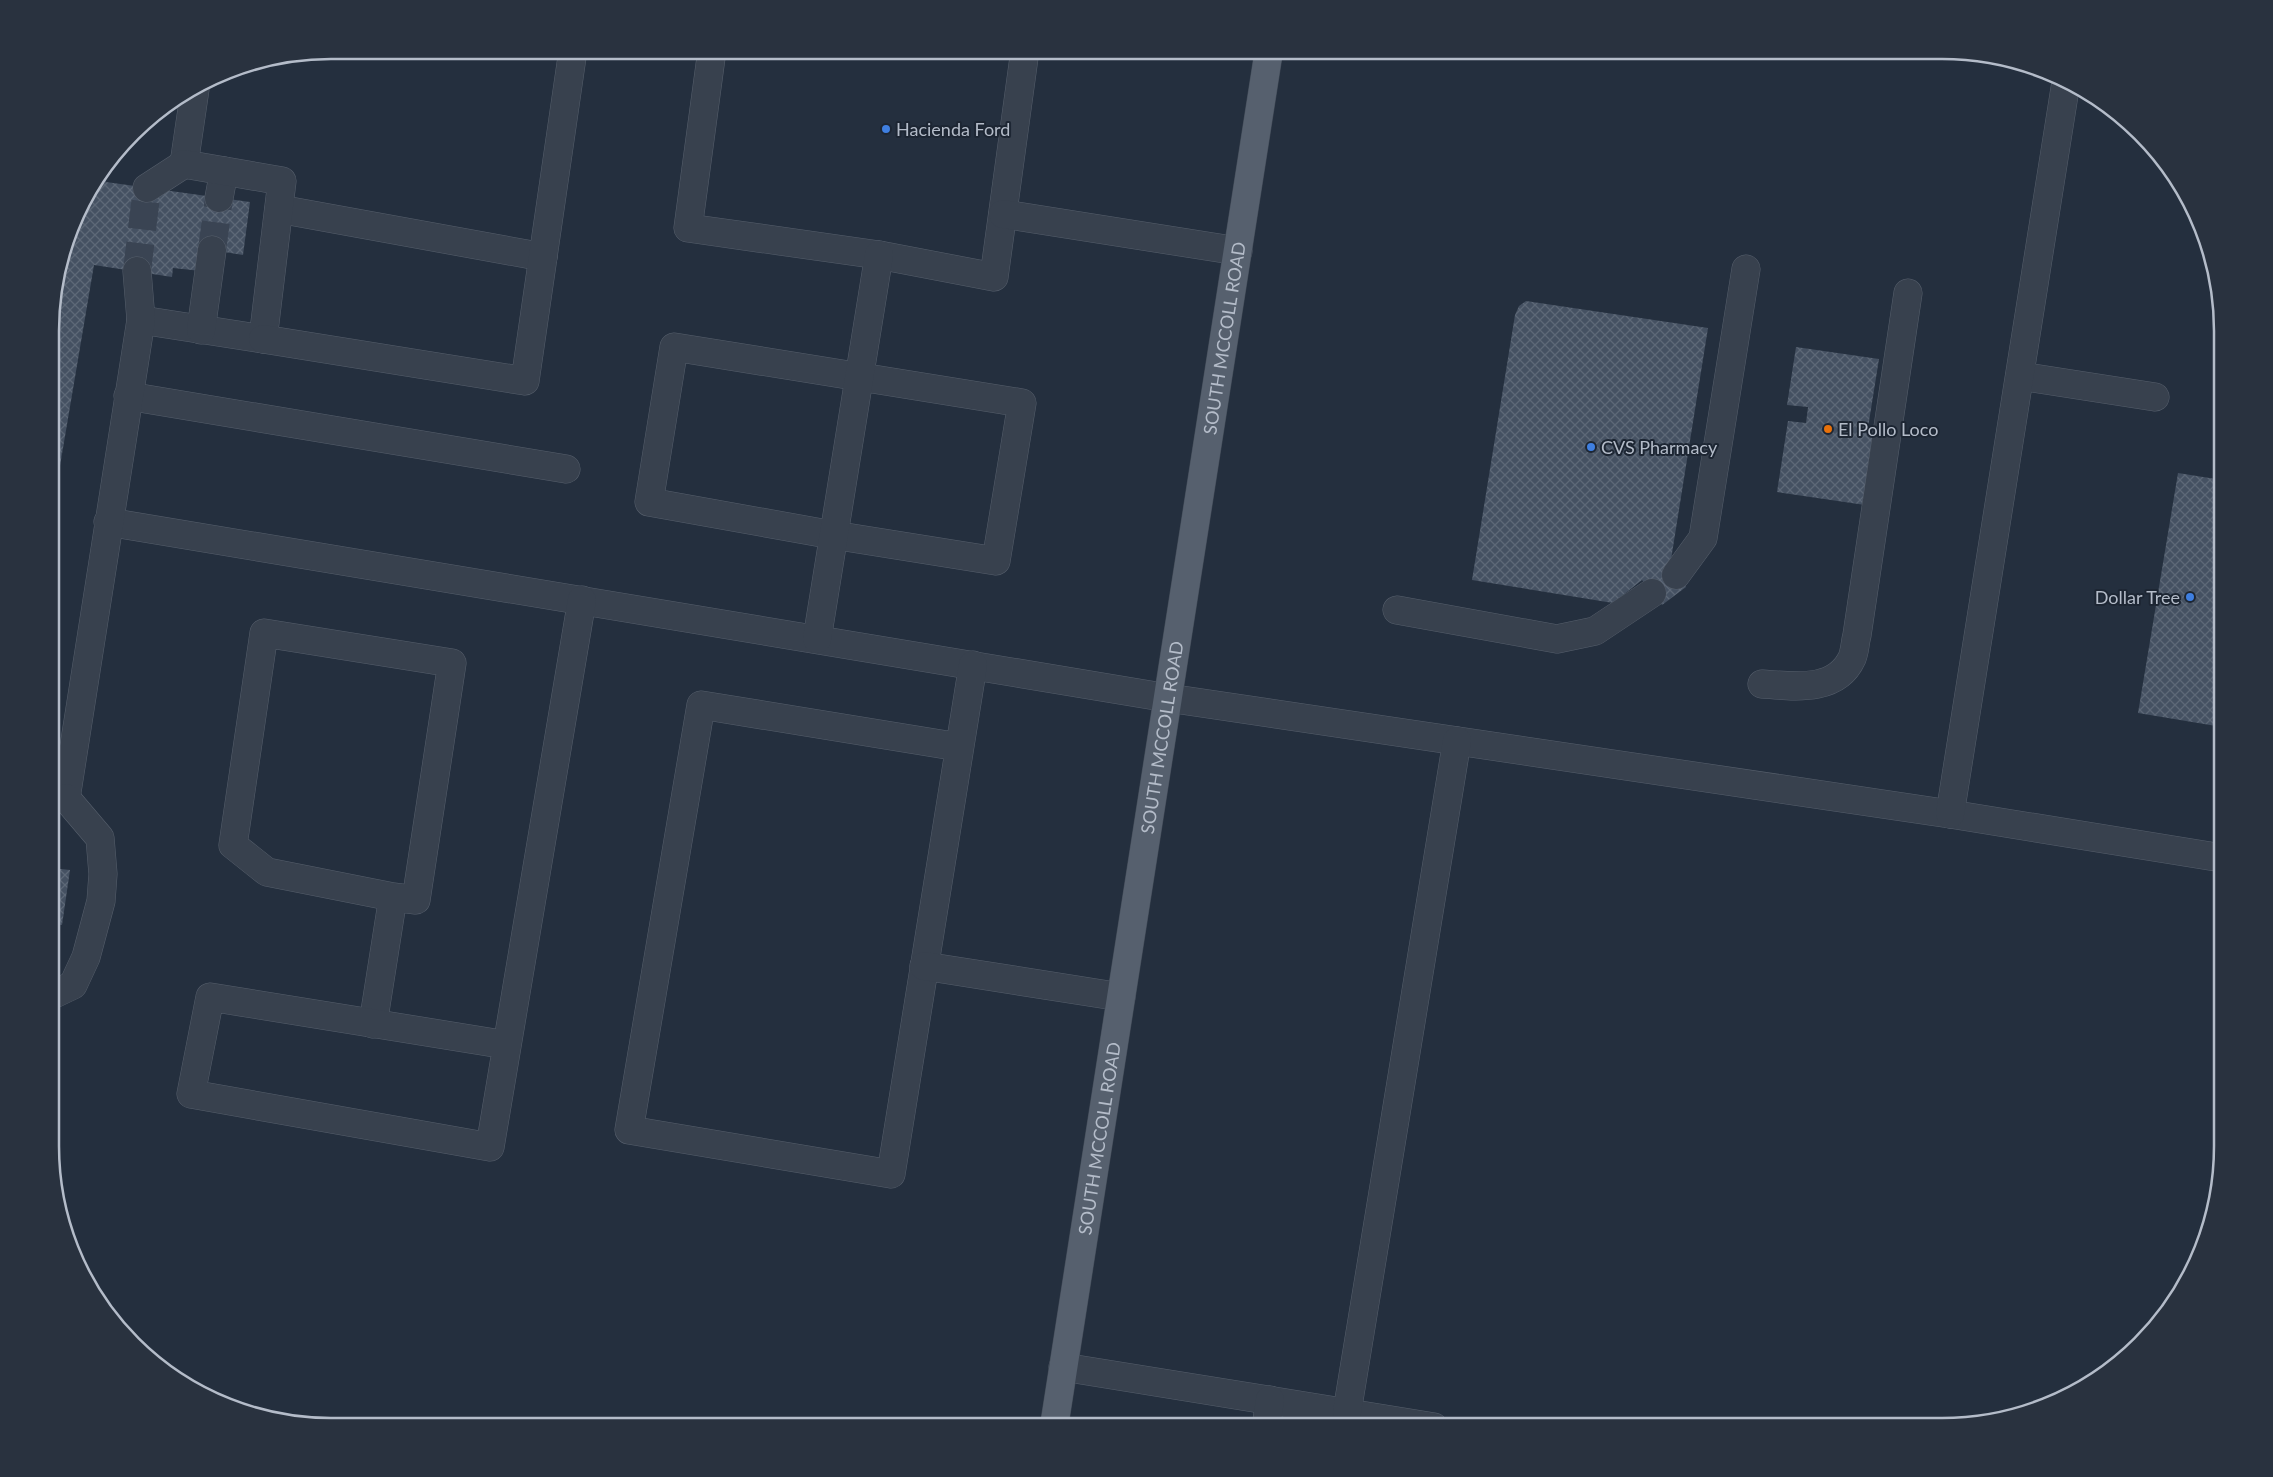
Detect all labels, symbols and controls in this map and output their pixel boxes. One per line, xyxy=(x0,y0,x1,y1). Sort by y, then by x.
place label: Hacienda Ford xyxy=(896,118,1010,140)
marker: Hacienda Ford xyxy=(880,123,892,135)
street label: SOUTH MCCOLL ROAD xyxy=(1198,240,1250,436)
place label: El Pollo Loco xyxy=(1838,418,1938,440)
marker: El Pollo Loco xyxy=(1822,423,1834,435)
place label: CVS Pharmacy xyxy=(1601,436,1718,458)
marker: CVS Pharmacy xyxy=(1585,441,1597,453)
place label: Dollar Tree xyxy=(2095,586,2180,608)
marker: Dollar Tree xyxy=(2184,591,2196,603)
street label: SOUTH MCCOLL ROAD xyxy=(1136,639,1188,835)
street label: SOUTH MCCOLL ROAD xyxy=(1073,1041,1125,1236)

